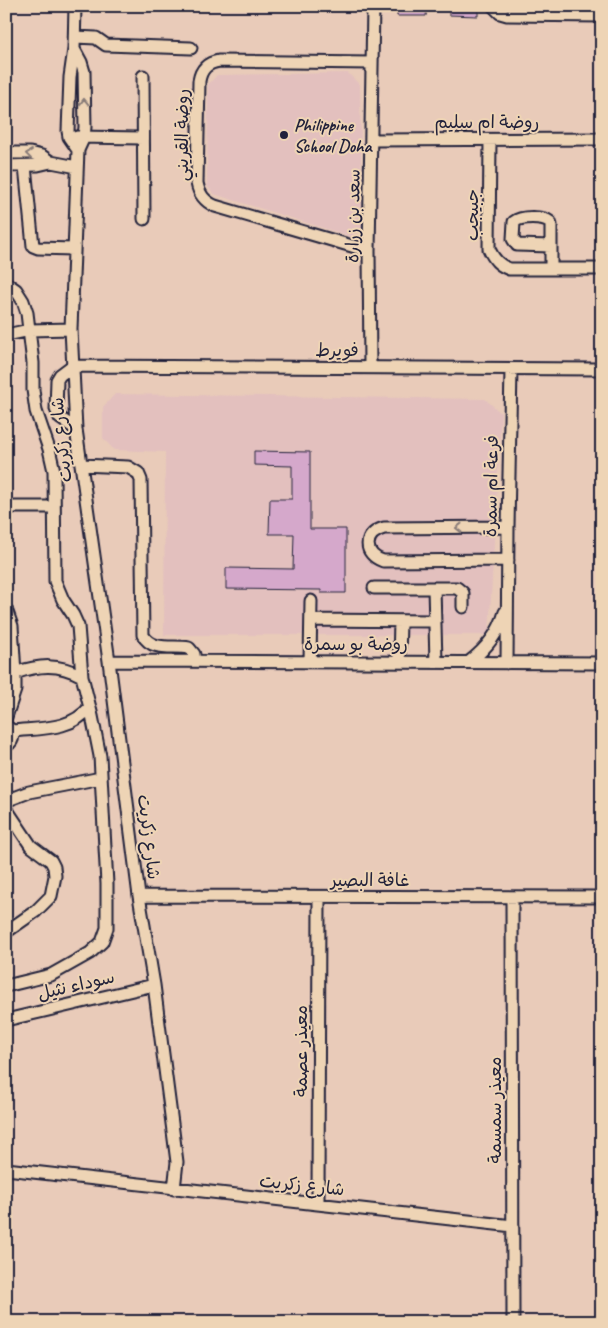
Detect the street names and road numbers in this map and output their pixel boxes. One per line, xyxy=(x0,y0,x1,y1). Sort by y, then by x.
street label: روضة القريني xyxy=(171,89,198,181)
street label: روضة ام سليم xyxy=(435,111,539,136)
street label: سعد بن زرارة xyxy=(341,169,365,263)
street label: جبيجب xyxy=(461,189,483,241)
street label: فويرط xyxy=(315,339,359,361)
street label: شارع زكريت xyxy=(46,396,77,484)
street label: فرعة ام سمرة xyxy=(479,435,506,537)
street label: روضة بو سمرة xyxy=(304,633,408,655)
street label: شارع زكريت xyxy=(132,793,165,881)
street label: غافة البصير xyxy=(329,869,409,891)
street label: سوداء نثيل xyxy=(35,965,117,1005)
street label: معيذر عصمة xyxy=(290,1005,312,1097)
street label: معيذر سمسمة xyxy=(484,1057,506,1163)
street label: شارع زكريت xyxy=(258,1170,346,1201)

